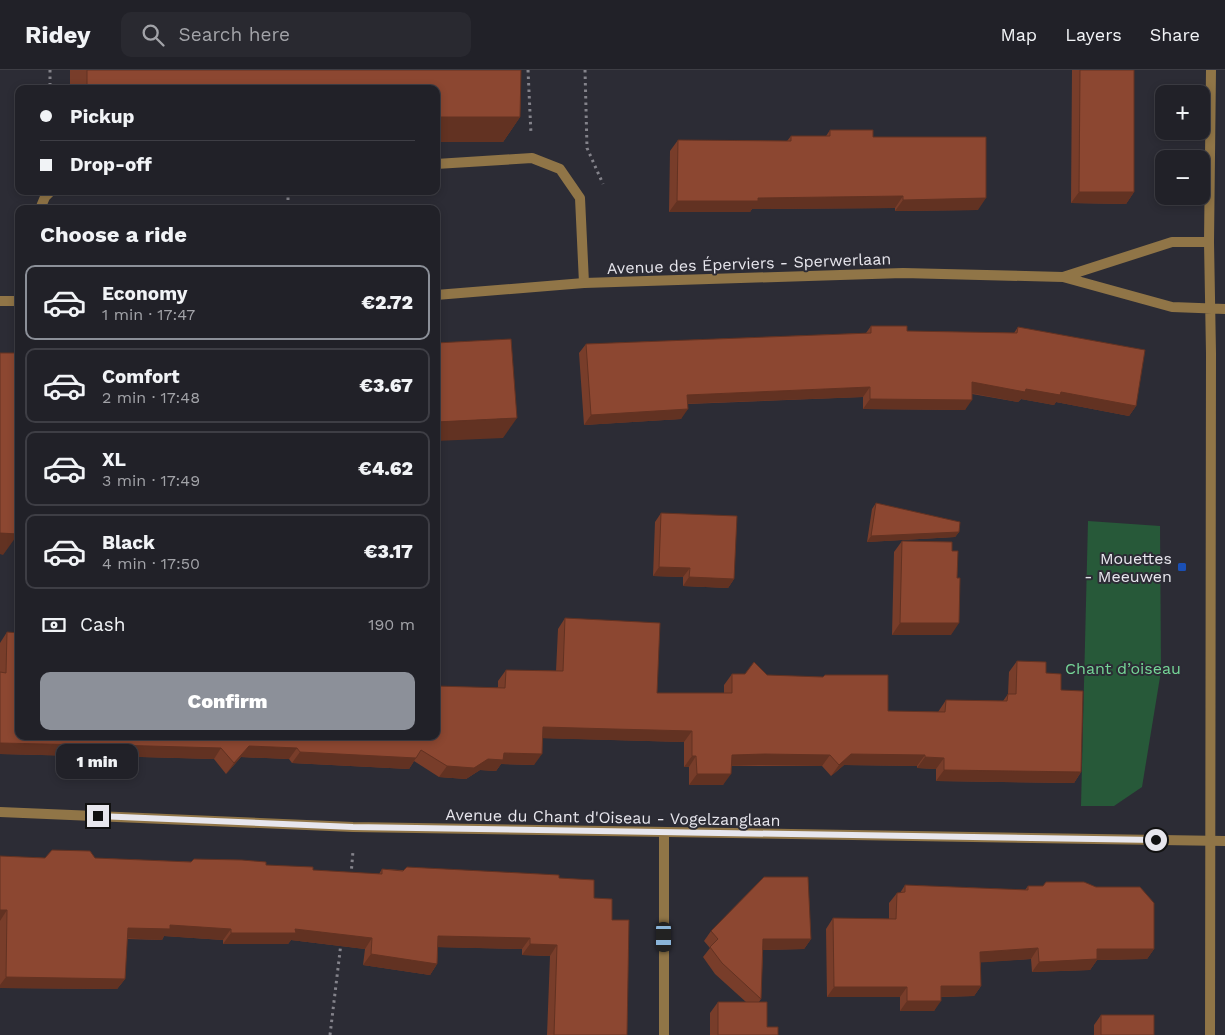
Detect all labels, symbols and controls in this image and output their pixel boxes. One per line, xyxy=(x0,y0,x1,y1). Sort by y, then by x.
search box xyxy=(121,12,471,57)
text: Ridey xyxy=(25,21,91,49)
icon: search xyxy=(139,21,167,49)
text: Search here xyxy=(179,23,290,46)
text: Map xyxy=(1000,24,1037,45)
text: Layers xyxy=(1065,24,1122,45)
text: Share xyxy=(1150,24,1200,45)
map controls xyxy=(1155,85,1210,205)
button: + xyxy=(1155,85,1210,140)
text: Pickup xyxy=(70,105,134,128)
button: − xyxy=(1155,150,1210,205)
text: Drop-off xyxy=(70,153,152,176)
text: Choose a ride xyxy=(40,222,187,247)
street label: Avenue des Éperviers - Sperwerlaan xyxy=(607,249,891,278)
icon: car xyxy=(42,280,87,325)
text: Economy xyxy=(102,282,187,305)
text: €2.72 xyxy=(362,291,413,314)
text: 1 min · 17:47 xyxy=(102,305,195,324)
icon: car xyxy=(42,363,87,408)
text: Comfort xyxy=(102,365,180,388)
text: €3.67 xyxy=(360,374,413,397)
text: 2 min · 17:48 xyxy=(102,388,200,407)
icon: car xyxy=(42,446,87,491)
text: XL xyxy=(102,448,126,471)
text: €4.62 xyxy=(358,457,413,480)
text: 3 min · 17:49 xyxy=(102,471,200,490)
icon: car xyxy=(42,529,87,574)
text: Black xyxy=(102,531,155,554)
text: €3.17 xyxy=(364,540,413,563)
place label: Mouettes - Meeuwen xyxy=(1084,549,1172,586)
text: 4 min · 17:50 xyxy=(102,554,200,573)
marker: Mouettes - Meeuwen xyxy=(1176,561,1188,573)
icon: cash xyxy=(40,611,68,639)
text: Cash xyxy=(80,613,126,636)
text: 190 m xyxy=(368,615,415,634)
park label: Chant d’oiseau xyxy=(1065,659,1181,678)
button: Confirm xyxy=(40,672,415,730)
callout: 1 min xyxy=(57,744,139,778)
text: 1 min xyxy=(76,752,118,771)
route end xyxy=(87,805,109,827)
street label: Avenue du Chant d'Oiseau - Vogelzanglaan xyxy=(445,805,781,830)
route start xyxy=(1145,829,1167,851)
car xyxy=(656,922,671,952)

